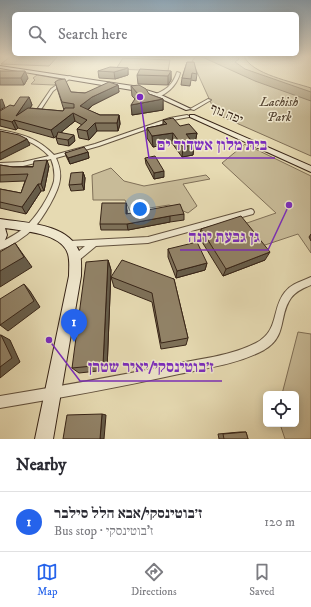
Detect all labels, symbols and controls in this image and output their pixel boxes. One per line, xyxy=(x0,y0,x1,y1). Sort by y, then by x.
search box xyxy=(12,12,299,56)
icon: search xyxy=(26,23,48,45)
text: Search here xyxy=(58,25,127,44)
park label: Lachish Park xyxy=(259,94,298,125)
street label: יפה נוף xyxy=(208,100,246,128)
callout: בית מלון אשדוד ים xyxy=(149,130,275,158)
text: בית מלון אשדוד ים xyxy=(157,135,268,155)
your location xyxy=(130,199,150,219)
callout: גן גבעת יונה xyxy=(180,222,268,250)
text: גן גבעת יונה xyxy=(188,227,260,247)
pin: 1 xyxy=(61,309,87,342)
callout: ז׳בוטינסקי/יאיר שטרן xyxy=(80,353,222,381)
text: ז׳בוטינסקי/יאיר שטרן xyxy=(88,357,214,377)
map controls xyxy=(263,391,299,427)
button: locate xyxy=(263,391,299,427)
text: Nearby xyxy=(16,454,66,476)
text: ז׳בוטינסקי/אבא הלל סילבר xyxy=(54,504,202,523)
text: 1 xyxy=(27,514,31,530)
text: 120 m xyxy=(264,514,295,530)
text: Bus stop · ז'בוטינסקי xyxy=(54,523,153,539)
tab: Map xyxy=(36,561,58,599)
tab: Directions xyxy=(131,561,177,599)
tab: Saved xyxy=(249,561,275,599)

